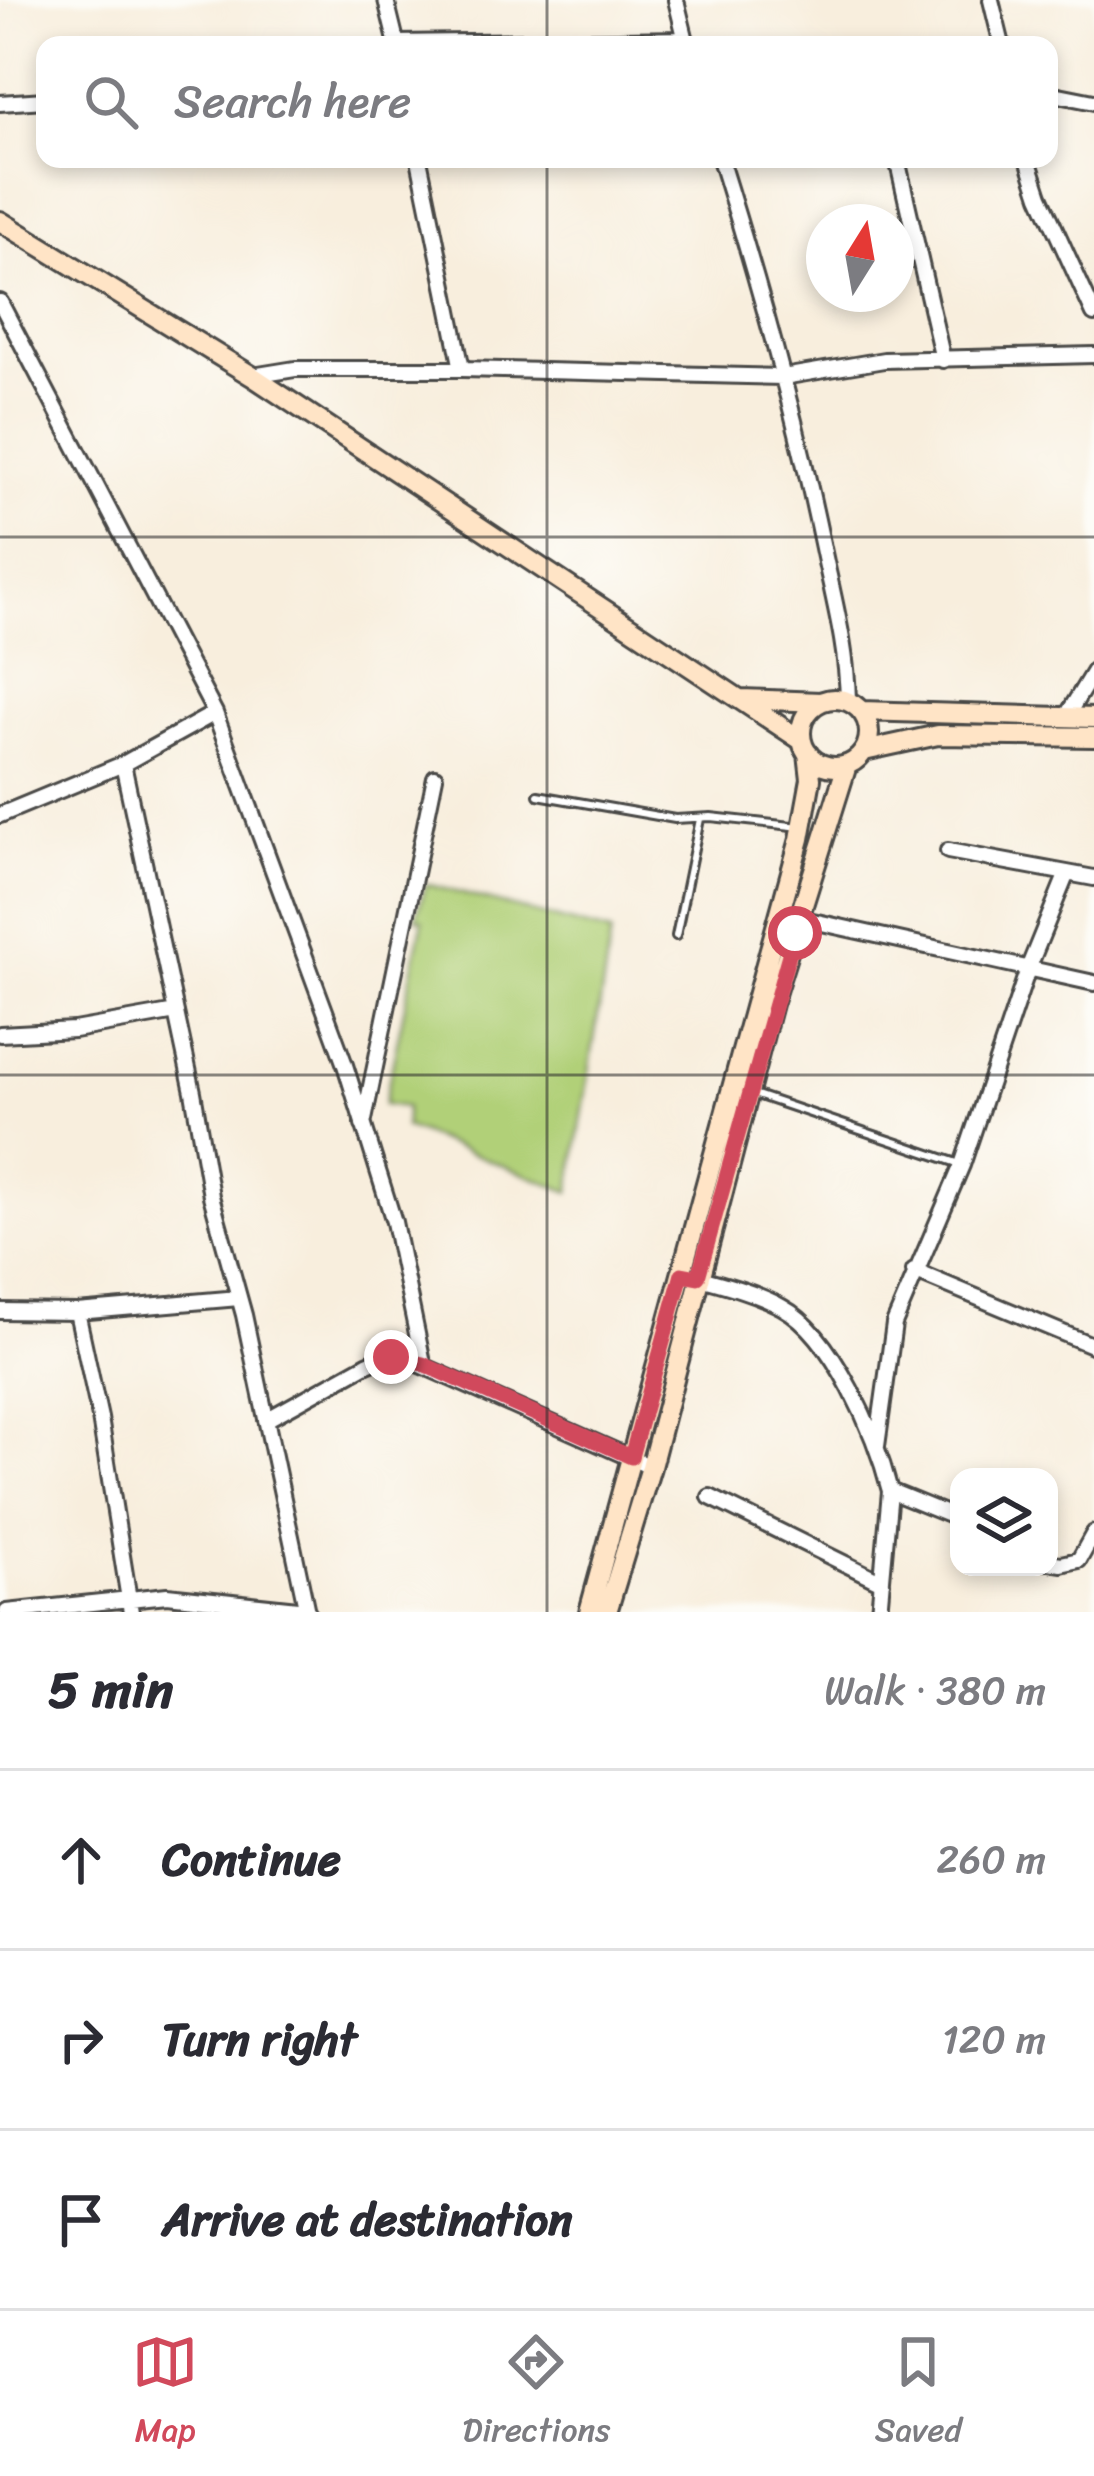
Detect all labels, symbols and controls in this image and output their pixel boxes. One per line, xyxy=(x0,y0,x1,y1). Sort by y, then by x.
search box xyxy=(36,36,1058,168)
text: Search here xyxy=(174,62,411,142)
icon: search xyxy=(78,69,144,135)
north arrow xyxy=(806,204,914,312)
route start xyxy=(768,906,822,960)
route end xyxy=(364,1330,418,1384)
map controls xyxy=(950,1468,1058,1576)
button: layers xyxy=(950,1468,1058,1576)
text: 5 min xyxy=(48,1645,173,1735)
text: Walk · 380 m xyxy=(824,1656,1046,1725)
text: Continue xyxy=(162,1820,341,1900)
text: 260 m xyxy=(937,1825,1046,1894)
icon: ahead xyxy=(48,1827,114,1893)
text: Turn right xyxy=(162,2000,357,2080)
text: 120 m xyxy=(942,2005,1046,2074)
icon: right xyxy=(48,2007,114,2073)
text: Arrive at destination xyxy=(162,2180,572,2260)
icon: arrive xyxy=(48,2187,114,2253)
tab: Map xyxy=(132,2329,198,2459)
tab: Directions xyxy=(463,2329,610,2459)
tab: Saved xyxy=(875,2329,962,2459)

